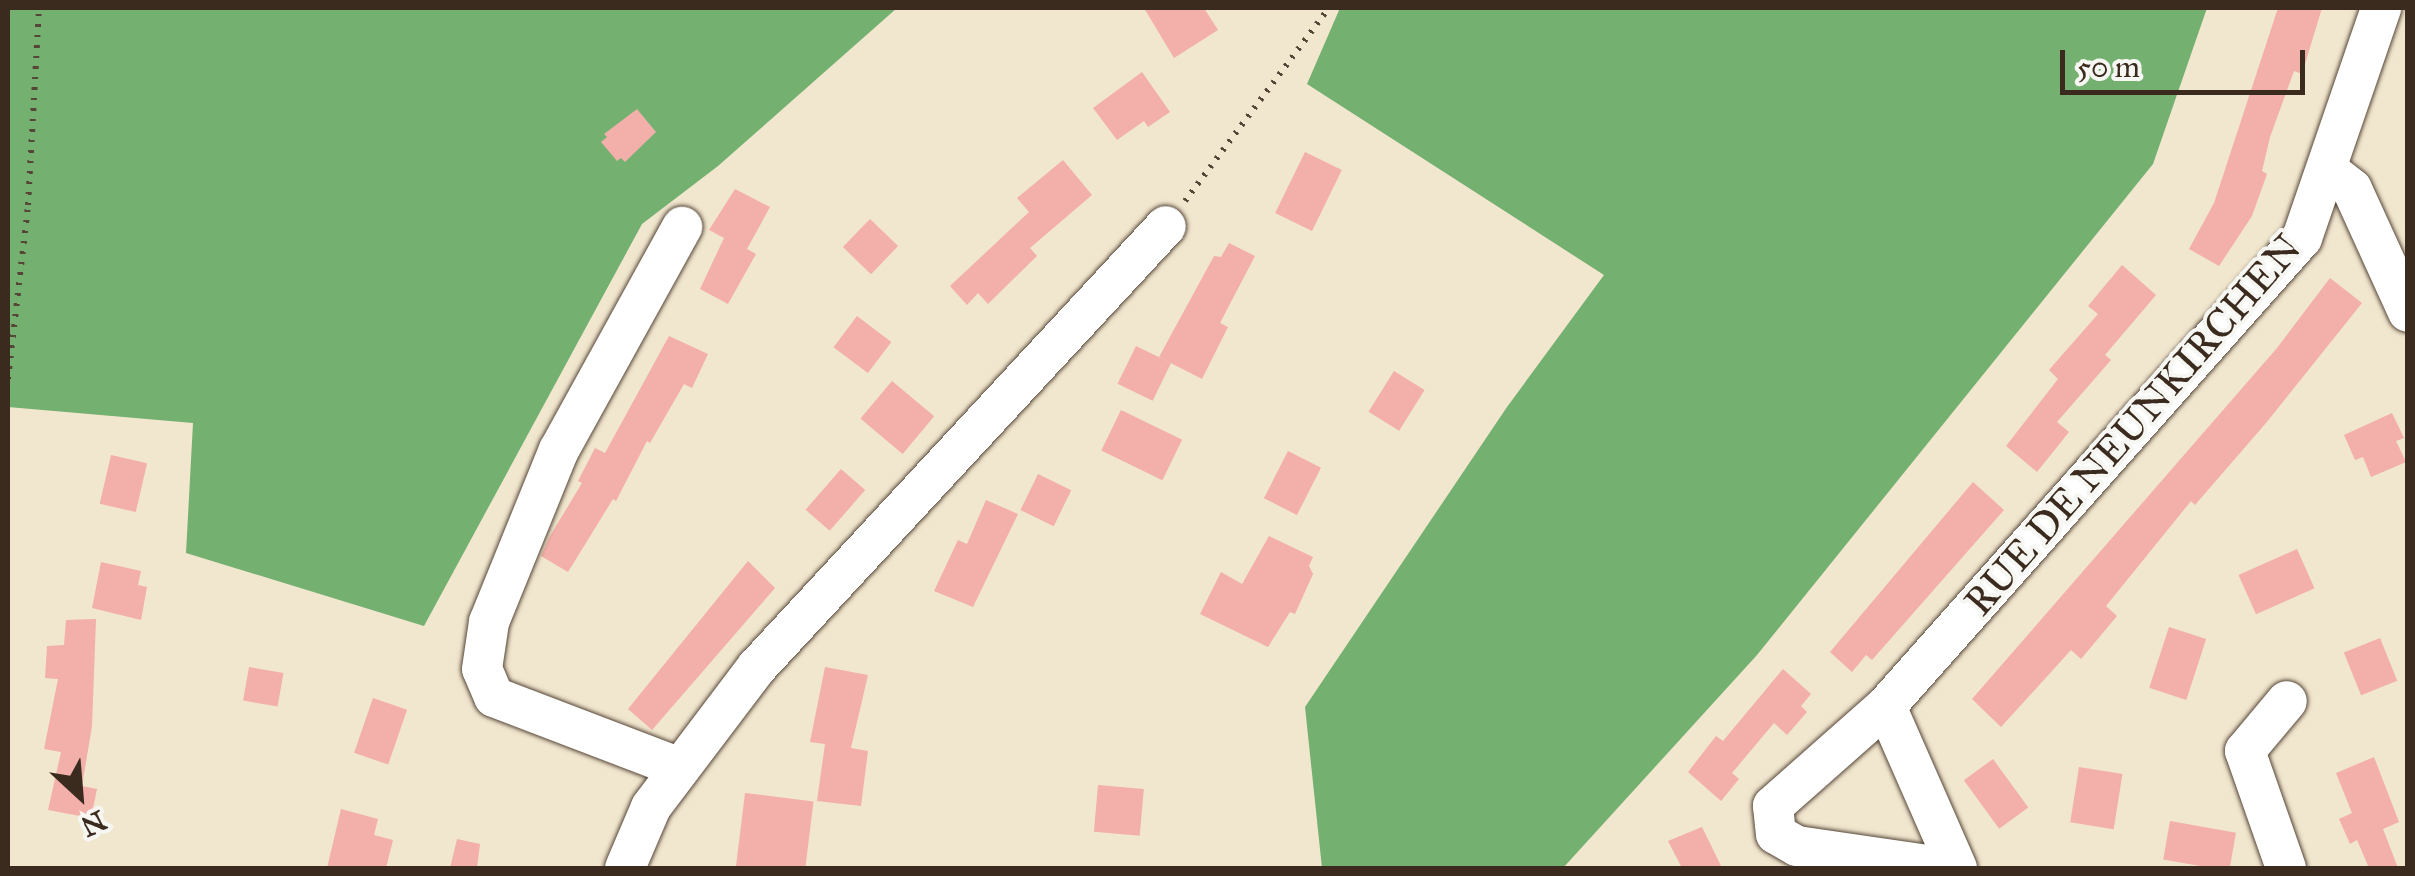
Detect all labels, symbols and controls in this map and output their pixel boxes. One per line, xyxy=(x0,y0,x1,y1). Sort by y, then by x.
scale bar xyxy=(2065,30,2310,92)
text: 50 m xyxy=(2077,49,2140,85)
street label: RUE DE NEUNKIRCHEN xyxy=(1954,225,2312,625)
north arrow xyxy=(30,746,130,846)
text: N xyxy=(75,802,112,844)

